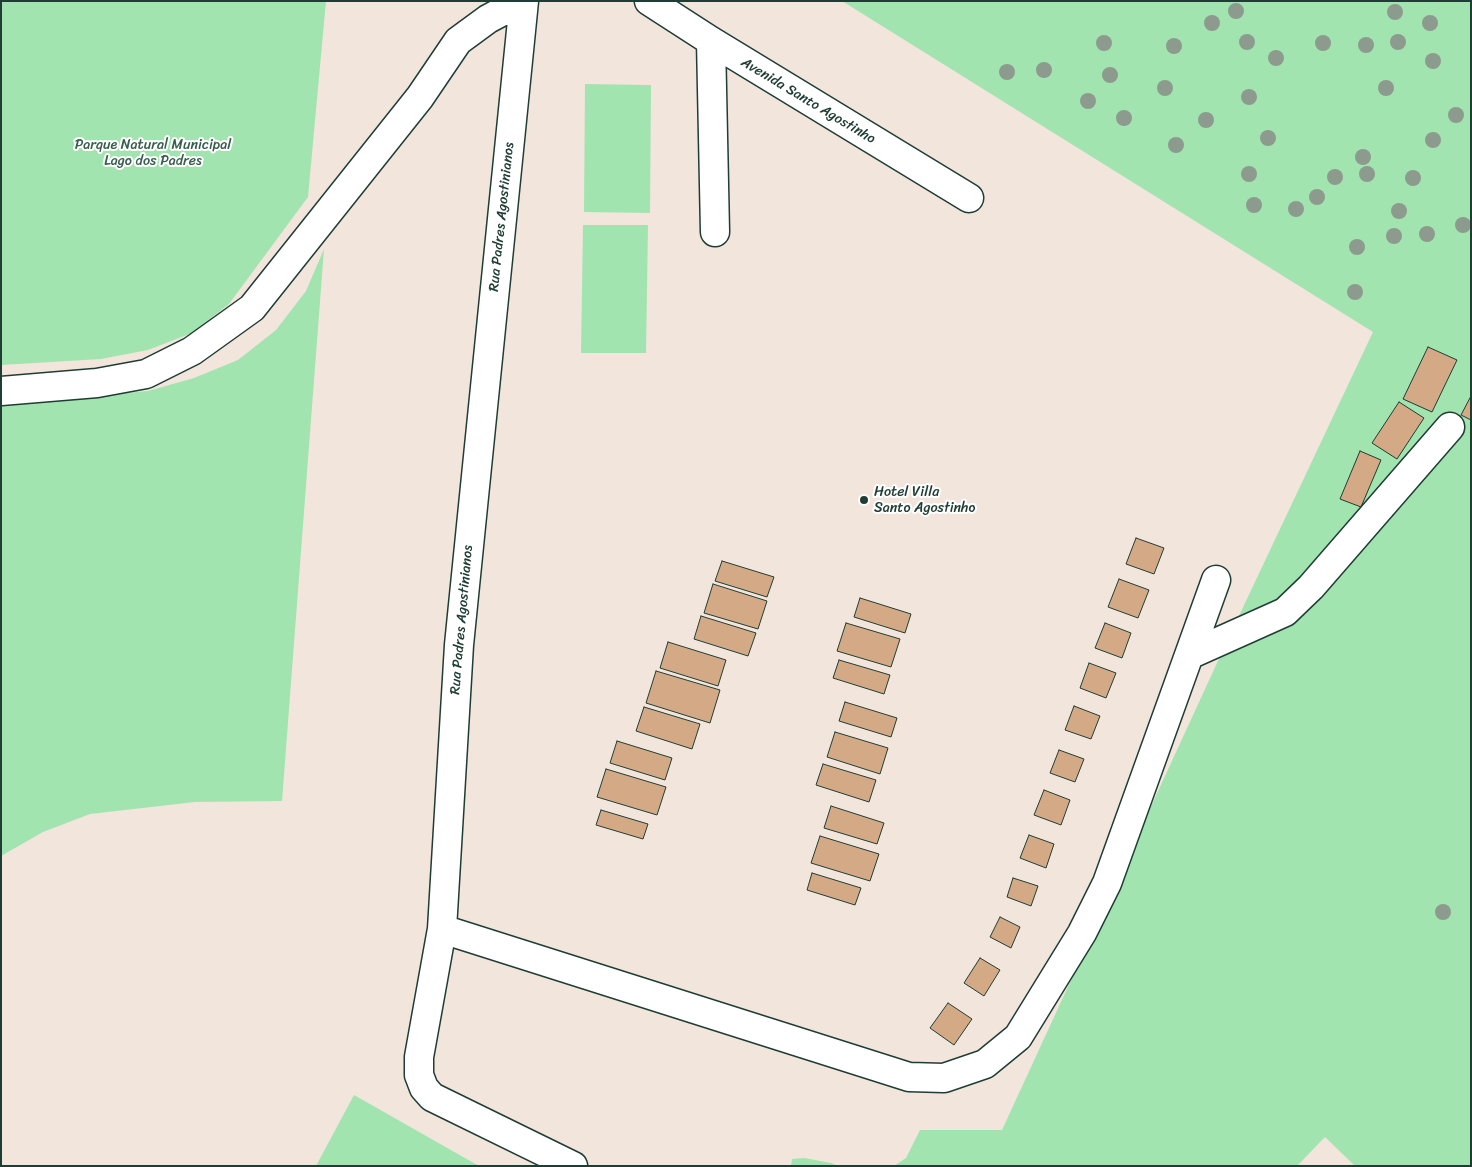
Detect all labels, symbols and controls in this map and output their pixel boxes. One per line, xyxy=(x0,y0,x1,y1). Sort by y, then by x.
street label: Avenida Santo Agostinho xyxy=(738,54,878,148)
park label: Parque Natural Municipal Lago dos Padres xyxy=(75,137,231,170)
street label: Rua Padres Agostinianos xyxy=(486,142,518,292)
place label: Hotel Villa Santo Agostinho xyxy=(874,484,975,516)
marker: Hotel Villa Santo Agostinho xyxy=(858,494,870,506)
street label: Rua Padres Agostinianos xyxy=(447,545,477,695)

